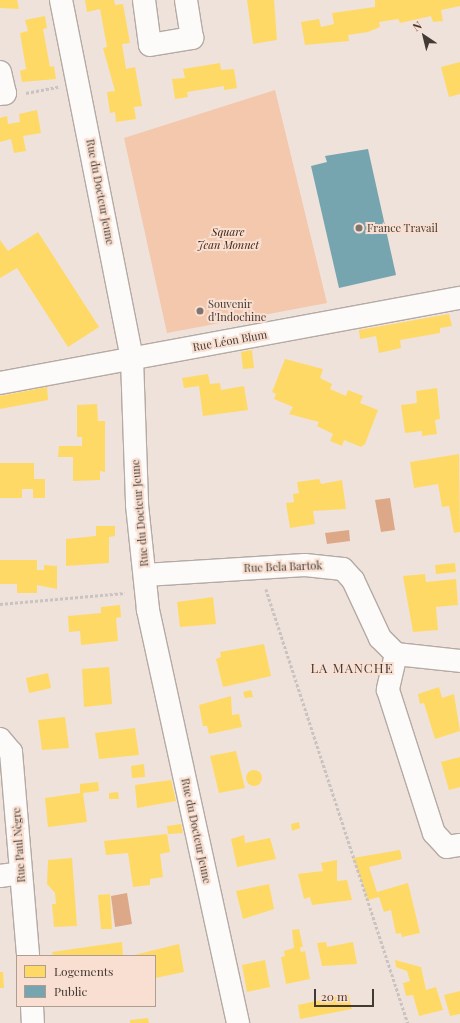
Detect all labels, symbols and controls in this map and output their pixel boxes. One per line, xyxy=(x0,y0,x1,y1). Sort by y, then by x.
north arrow xyxy=(404,16,444,56)
text: N xyxy=(409,17,424,34)
street label: Rue du Docteur Jeune xyxy=(83,138,117,246)
place label: France Travail xyxy=(367,221,438,235)
marker: France Travail xyxy=(354,223,364,233)
park label: Square Jean Monnet xyxy=(197,226,259,252)
place label: Souvenir d'Indochine xyxy=(208,298,266,324)
marker: Souvenir d'Indochine xyxy=(195,306,205,316)
street label: Rue Léon Blum xyxy=(192,328,268,354)
street label: Rue du Docteur Jeune xyxy=(129,459,151,567)
street label: Rue Bela Bartok xyxy=(243,559,323,575)
district label: LA MANCHE xyxy=(310,660,394,676)
street label: Rue du Docteur Jeune xyxy=(178,777,214,885)
street label: Rue Paul Nègre xyxy=(10,807,28,883)
legend xyxy=(16,955,156,1007)
text: Logements xyxy=(54,963,113,979)
scale bar xyxy=(316,981,376,1007)
text: Public xyxy=(54,983,87,999)
text: 20 m xyxy=(321,988,348,1004)

